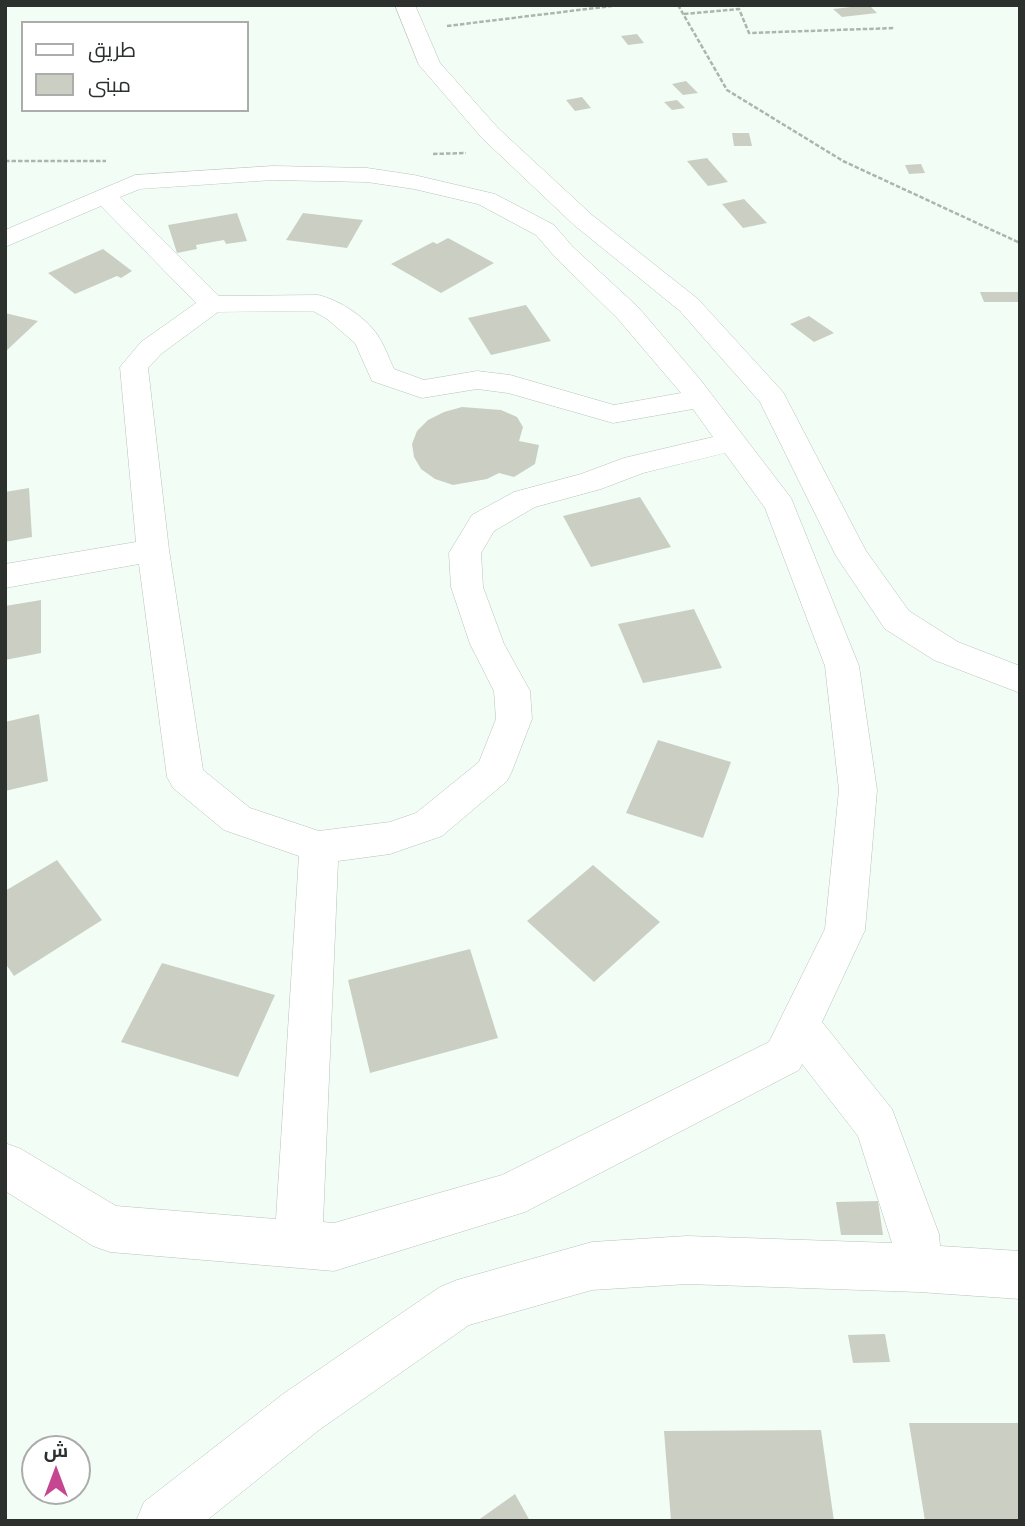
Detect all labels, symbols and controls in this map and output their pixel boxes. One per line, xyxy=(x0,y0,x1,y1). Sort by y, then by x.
legend xyxy=(21,21,248,112)
text: طريق xyxy=(88,37,136,62)
text: مبنى xyxy=(88,72,131,97)
north arrow xyxy=(21,1435,91,1505)
text: ش xyxy=(44,1439,68,1462)

